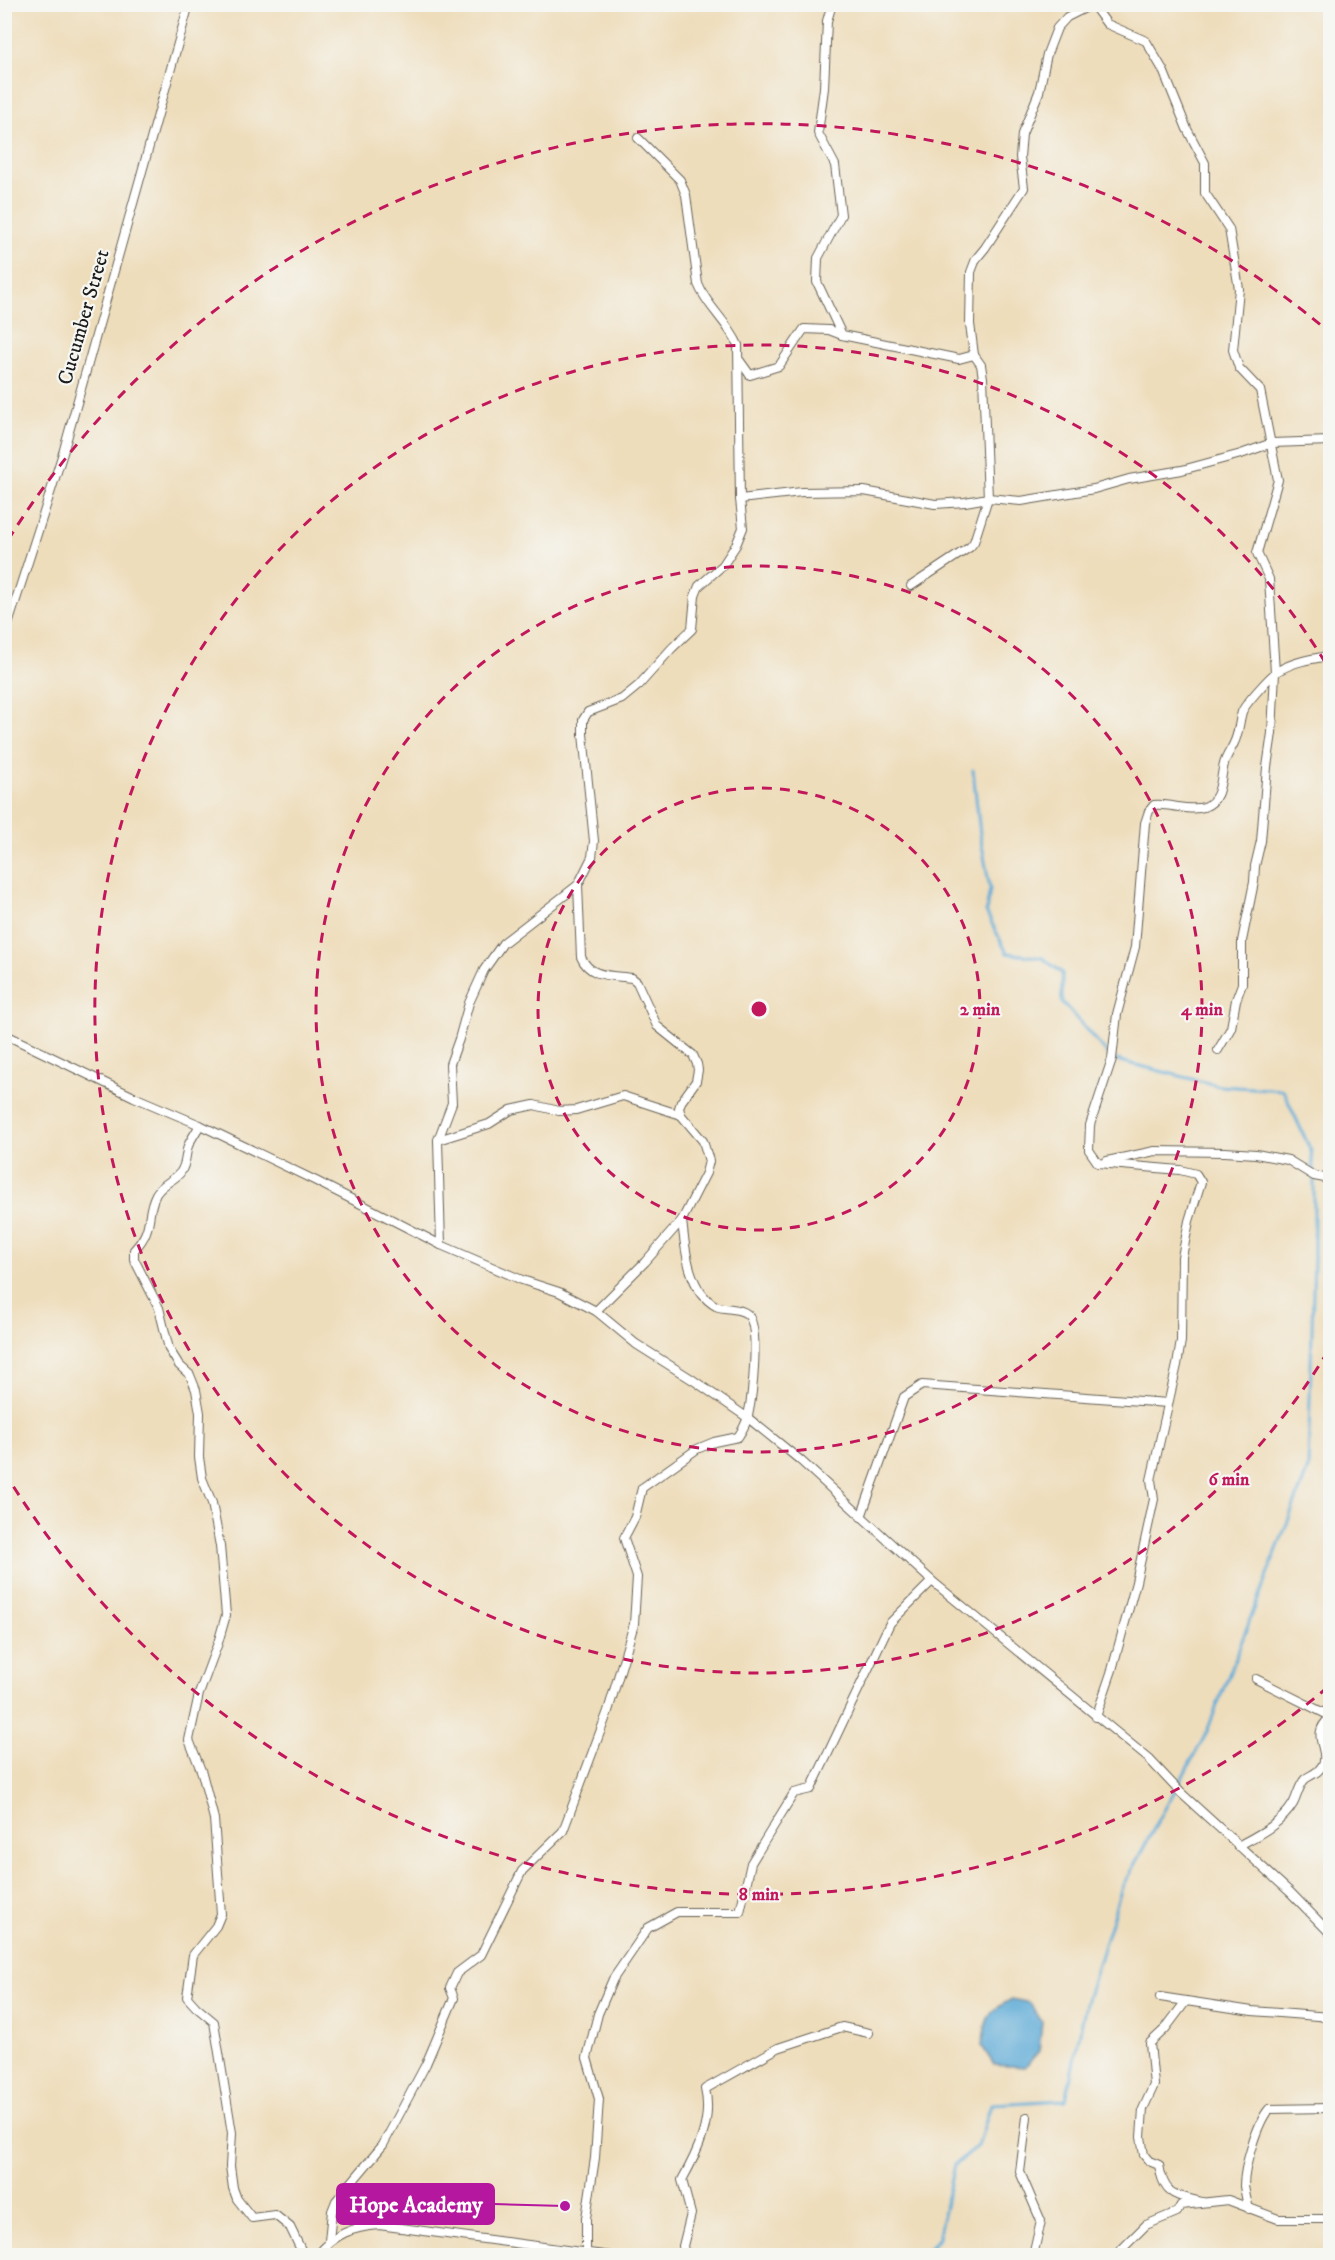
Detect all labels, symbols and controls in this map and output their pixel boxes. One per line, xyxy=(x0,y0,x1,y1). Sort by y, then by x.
street label: Cucumber Street xyxy=(52,246,116,388)
centre of rings xyxy=(749,999,769,1019)
text: 2 min xyxy=(960,999,1001,1021)
text: 4 min xyxy=(1180,999,1223,1021)
text: 6 min xyxy=(1209,1469,1250,1491)
text: 8 min xyxy=(739,1884,780,1906)
callout: Hope Academy xyxy=(337,2184,494,2224)
text: Hope Academy xyxy=(349,2192,483,2219)

